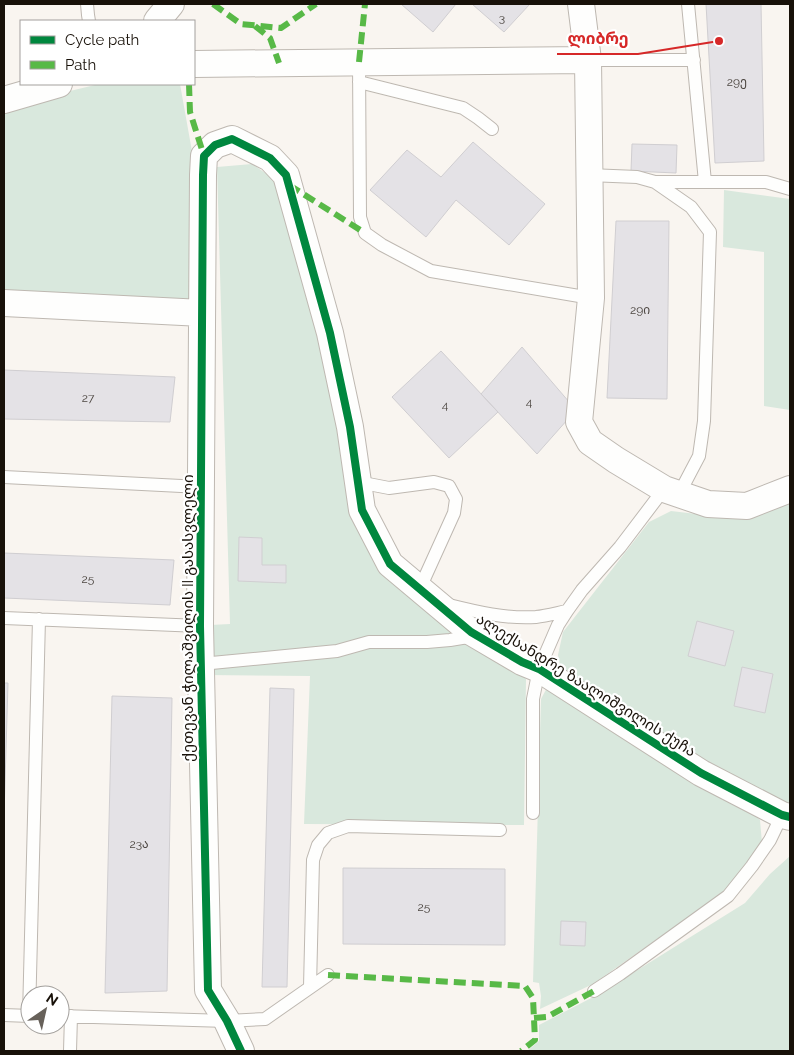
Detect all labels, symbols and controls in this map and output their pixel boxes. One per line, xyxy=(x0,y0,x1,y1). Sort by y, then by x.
house number: 3 xyxy=(499,11,505,25)
legend xyxy=(20,20,195,85)
callout: ლიბრე xyxy=(557,23,638,54)
text: ლიბრე xyxy=(567,29,629,49)
text: Cycle path xyxy=(65,31,139,49)
text: Path xyxy=(65,56,96,74)
house number: 29ე xyxy=(727,75,747,89)
house number: 29ი xyxy=(630,303,650,317)
house number: 27 xyxy=(82,391,95,405)
house number: 4 xyxy=(526,395,533,409)
house number: 4 xyxy=(442,398,449,412)
street label: ქეთევან ჭილაშვილის II გასასვლელი xyxy=(179,474,197,762)
house number: 25 xyxy=(82,572,95,586)
street label: ალექსანდრე ზაალიშვილის ქუჩა xyxy=(473,610,699,760)
house number: 23ა xyxy=(129,837,149,851)
house number: 25 xyxy=(418,900,431,914)
north arrow xyxy=(20,985,70,1035)
text: N xyxy=(43,990,61,1009)

